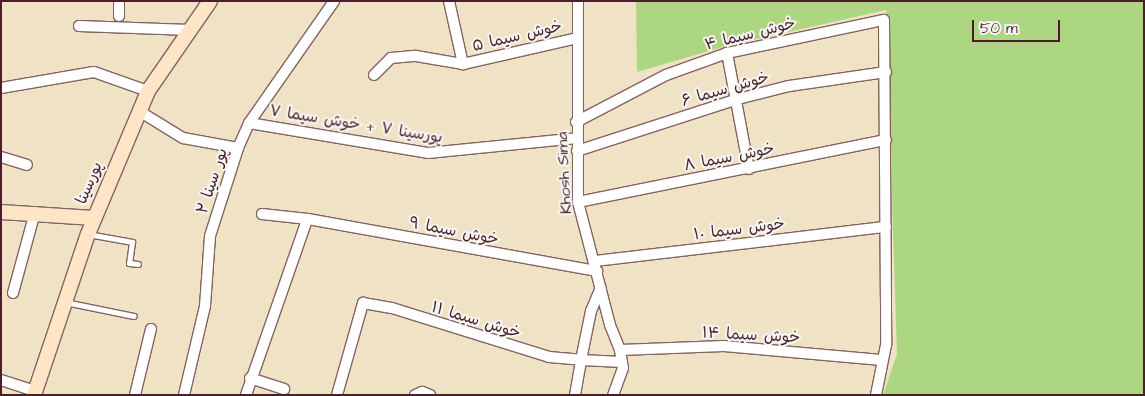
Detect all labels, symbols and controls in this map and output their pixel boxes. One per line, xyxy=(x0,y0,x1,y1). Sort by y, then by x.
scale bar xyxy=(975,10,1062,42)
street label: خوش سیما ۴ xyxy=(703,13,797,55)
street label: خوش سیما ۵ xyxy=(470,16,564,56)
text: 50 m xyxy=(980,18,1018,39)
street label: خوش سیما ۶ xyxy=(679,67,771,111)
street label: پورسینا ۷ + خوش سیما ۷ xyxy=(268,101,444,147)
street label: Khosh Sima xyxy=(552,131,576,215)
street label: خوش سیما ۸ xyxy=(682,139,776,175)
street label: پور سینا ۲ xyxy=(192,146,232,216)
street label: پورسینا xyxy=(71,159,107,207)
street label: خوش سیما ۹ xyxy=(408,213,500,249)
street label: خوش سیما ۱۰ xyxy=(692,214,786,244)
street label: خوش سیما ۱۱ xyxy=(429,297,523,343)
street label: خوش سیما ۱۴ xyxy=(701,323,801,347)

